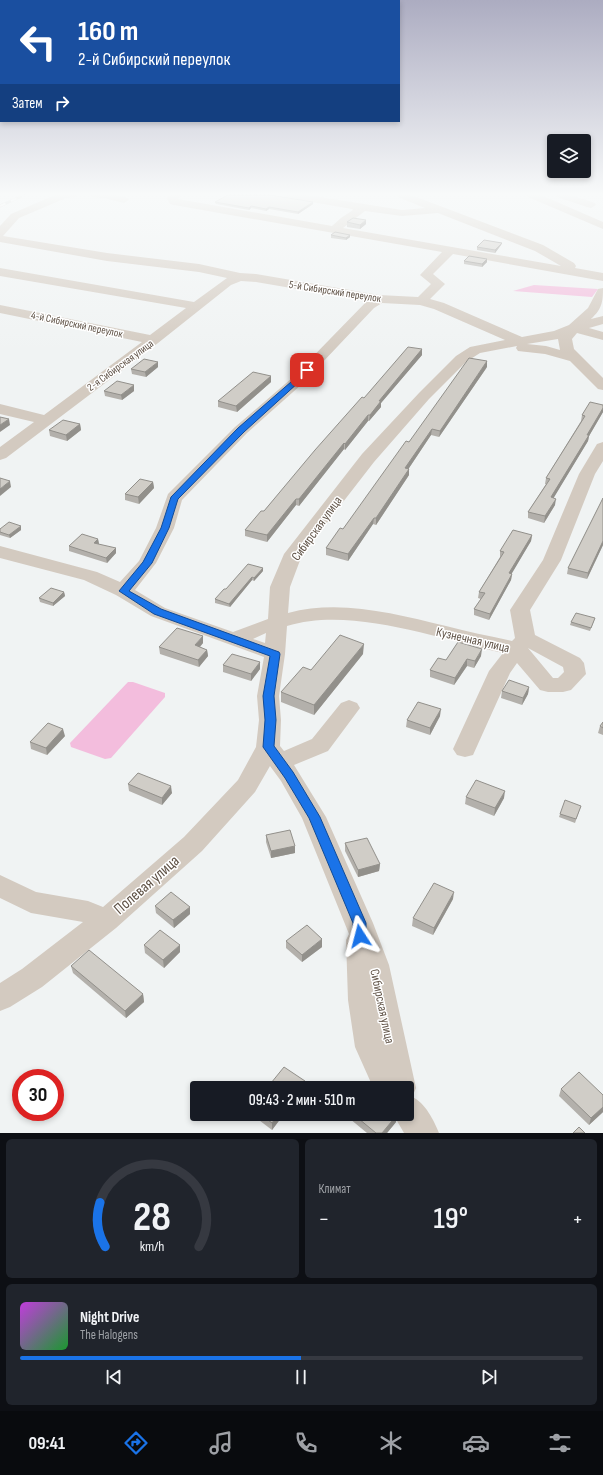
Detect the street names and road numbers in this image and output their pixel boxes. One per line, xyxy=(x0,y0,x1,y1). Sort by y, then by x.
street label: 5-й Сибирский переулок xyxy=(288,278,383,305)
street label: 4-й Сибирский переулок xyxy=(30,308,125,341)
street label: 2-я Сибирская улица xyxy=(85,337,156,394)
street label: Сибирская улица xyxy=(288,493,346,564)
street label: Кузнечная улица xyxy=(435,624,511,656)
street label: Полевая улица xyxy=(110,852,184,919)
street label: Сибирская улица xyxy=(366,967,398,1045)

